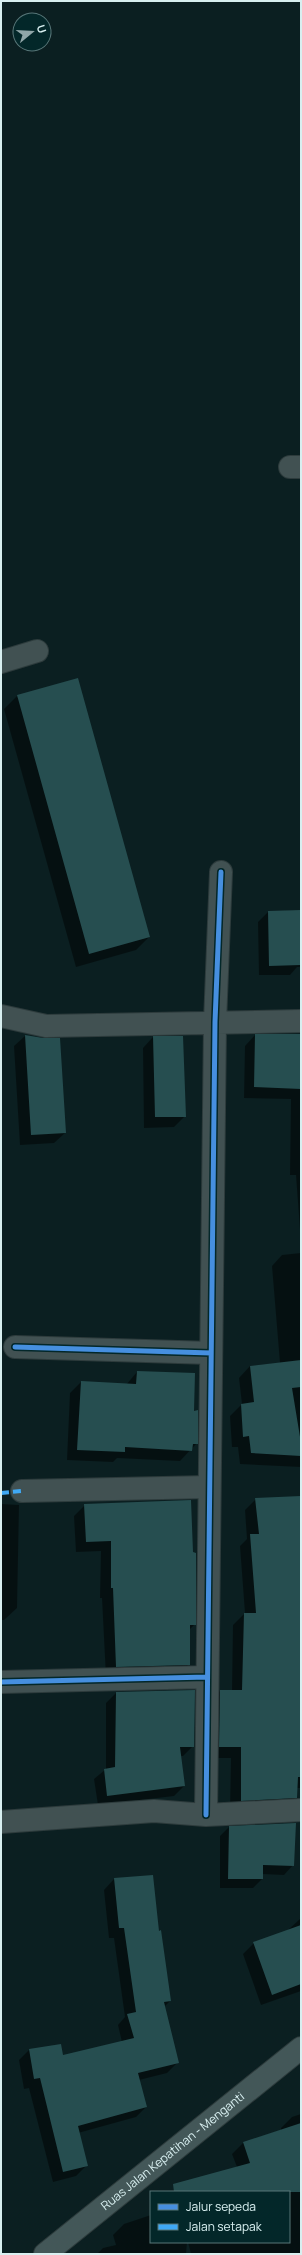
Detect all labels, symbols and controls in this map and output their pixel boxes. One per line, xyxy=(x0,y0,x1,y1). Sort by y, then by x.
north arrow xyxy=(12,12,52,52)
text: U xyxy=(34,23,50,35)
street label: Ruas Jalan Kepatihan - Menganti xyxy=(97,2088,248,2214)
legend xyxy=(150,2191,290,2243)
text: Jalur sepeda xyxy=(186,2198,256,2215)
text: Jalan setapak xyxy=(186,2218,263,2235)

